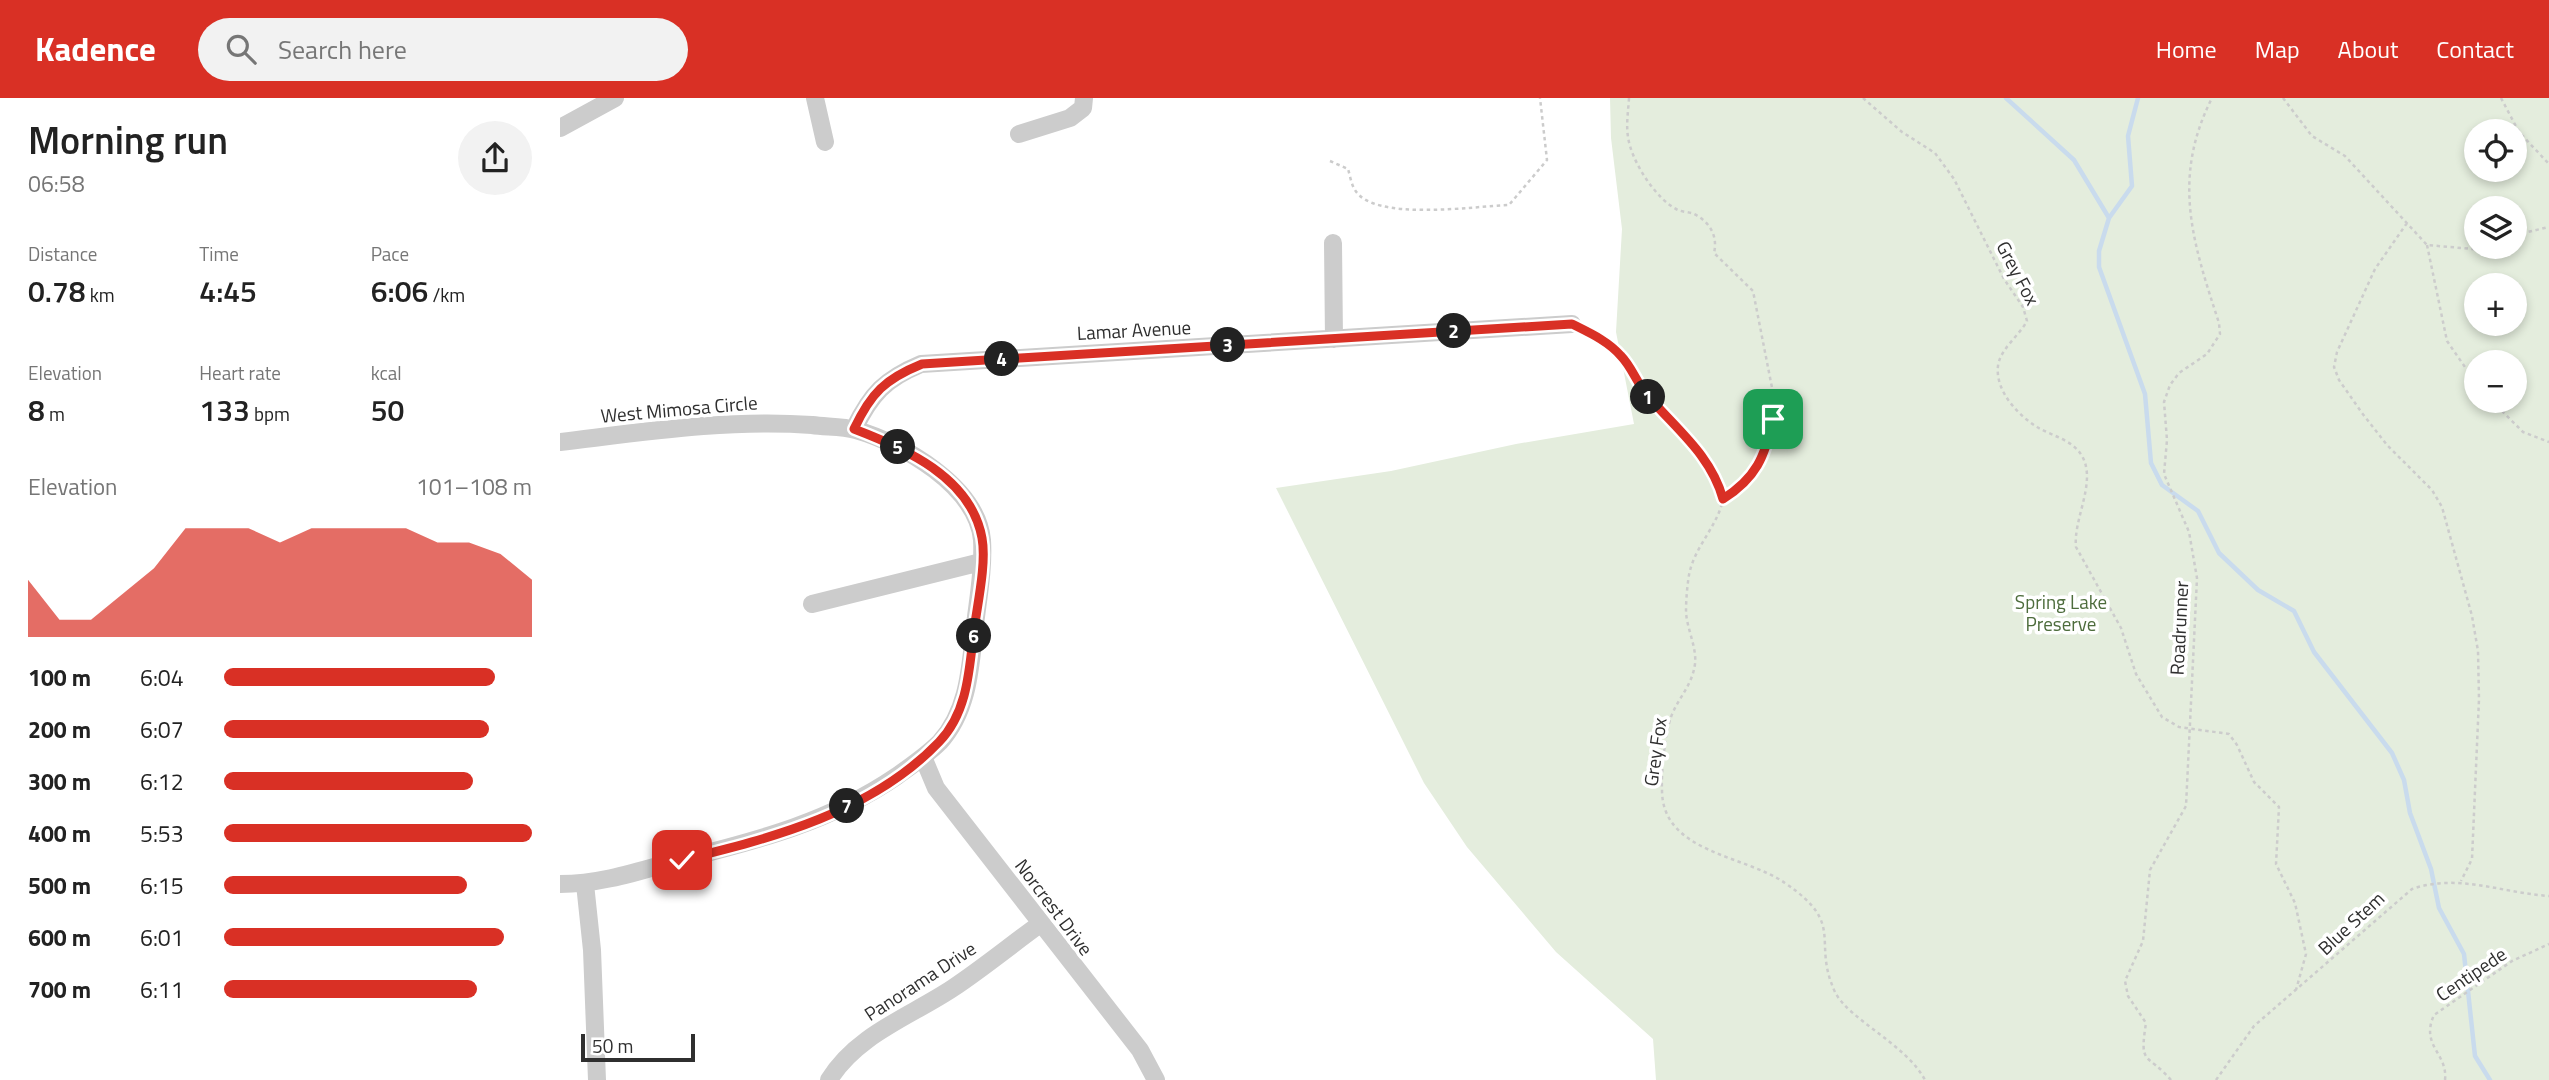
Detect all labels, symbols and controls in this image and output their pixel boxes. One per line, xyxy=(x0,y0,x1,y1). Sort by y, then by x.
search box xyxy=(198,18,688,81)
text: Kadence xyxy=(35,24,156,74)
icon: search xyxy=(222,30,260,68)
text: Search here xyxy=(278,30,407,69)
text: Home xyxy=(2156,31,2217,67)
text: Map xyxy=(2255,31,2300,67)
text: About xyxy=(2338,31,2398,67)
text: Contact xyxy=(2436,31,2514,67)
text: Morning run xyxy=(28,111,228,169)
map controls xyxy=(2464,119,2527,413)
button: locate xyxy=(2464,119,2527,182)
button: share xyxy=(458,121,532,195)
text: 06:58 xyxy=(28,166,85,201)
button: layers xyxy=(2464,196,2527,259)
street label: Grey Fox xyxy=(1989,236,2048,310)
text: Distance xyxy=(28,239,97,268)
text: Time xyxy=(199,239,239,268)
text: Pace xyxy=(371,239,409,268)
text: 0.78 xyxy=(28,268,86,314)
text: 4:45 xyxy=(199,268,257,314)
text: 6:06 xyxy=(371,268,428,314)
button: + xyxy=(2464,273,2527,336)
text: km xyxy=(86,280,115,309)
text: /km xyxy=(428,280,465,309)
street label: Lamar Avenue xyxy=(1076,312,1192,347)
pin: 2 xyxy=(1436,314,1472,348)
text: 2 xyxy=(1448,316,1459,345)
pin: 3 xyxy=(1210,328,1246,362)
text: 3 xyxy=(1222,330,1233,359)
pin: 4 xyxy=(984,342,1020,376)
text: 4 xyxy=(996,344,1007,373)
button: − xyxy=(2464,350,2527,413)
text: Elevation xyxy=(28,358,102,387)
text: Heart rate xyxy=(199,358,281,387)
text: kcal xyxy=(371,358,402,387)
pin: 1 xyxy=(1630,380,1666,414)
text: 1 xyxy=(1642,382,1653,411)
text: 8 xyxy=(28,387,45,433)
text: 133 xyxy=(199,387,250,433)
text: 50 xyxy=(371,387,404,433)
street label: West Mimosa Circle xyxy=(599,387,759,430)
pin xyxy=(1743,389,1803,449)
text: m xyxy=(45,399,65,428)
text: bpm xyxy=(250,399,290,428)
icon: arrive xyxy=(1754,400,1792,438)
pin: 5 xyxy=(880,430,916,464)
text: 5 xyxy=(892,432,903,461)
text: Elevation xyxy=(28,469,117,504)
text: 101–108 m xyxy=(416,469,532,504)
street label: Roadrunner xyxy=(2162,580,2195,676)
park label: Spring Lake Preserve xyxy=(2015,587,2107,638)
pin: 6 xyxy=(956,618,992,654)
text: 6 xyxy=(968,621,979,650)
text: 100 m xyxy=(28,660,91,695)
text: 6:04 xyxy=(140,660,184,695)
text: 200 m xyxy=(28,712,91,747)
text: 6:07 xyxy=(140,712,184,747)
street label: Grey Fox xyxy=(1635,715,1674,788)
text: 300 m xyxy=(28,764,91,799)
text: 6:12 xyxy=(140,764,184,799)
pin: 7 xyxy=(830,788,864,824)
text: 7 xyxy=(841,791,852,820)
text: 400 m xyxy=(28,816,91,851)
text: 5:53 xyxy=(140,816,184,851)
pin xyxy=(652,830,712,890)
icon: check xyxy=(663,841,701,879)
street label: Norcrest Drive xyxy=(1008,852,1100,961)
text: 500 m xyxy=(28,868,91,903)
text: 6:15 xyxy=(140,868,184,903)
street label: Blue Stem xyxy=(2311,884,2391,961)
text: 600 m xyxy=(28,920,91,955)
text: 6:01 xyxy=(140,920,184,955)
street label: Panorama Drive xyxy=(858,934,981,1028)
street label: Centipede xyxy=(2429,939,2512,1008)
text: 700 m xyxy=(28,972,91,1007)
text: 6:11 xyxy=(140,972,184,1007)
scale bar xyxy=(581,1031,695,1063)
text: 50 m xyxy=(592,1031,633,1060)

